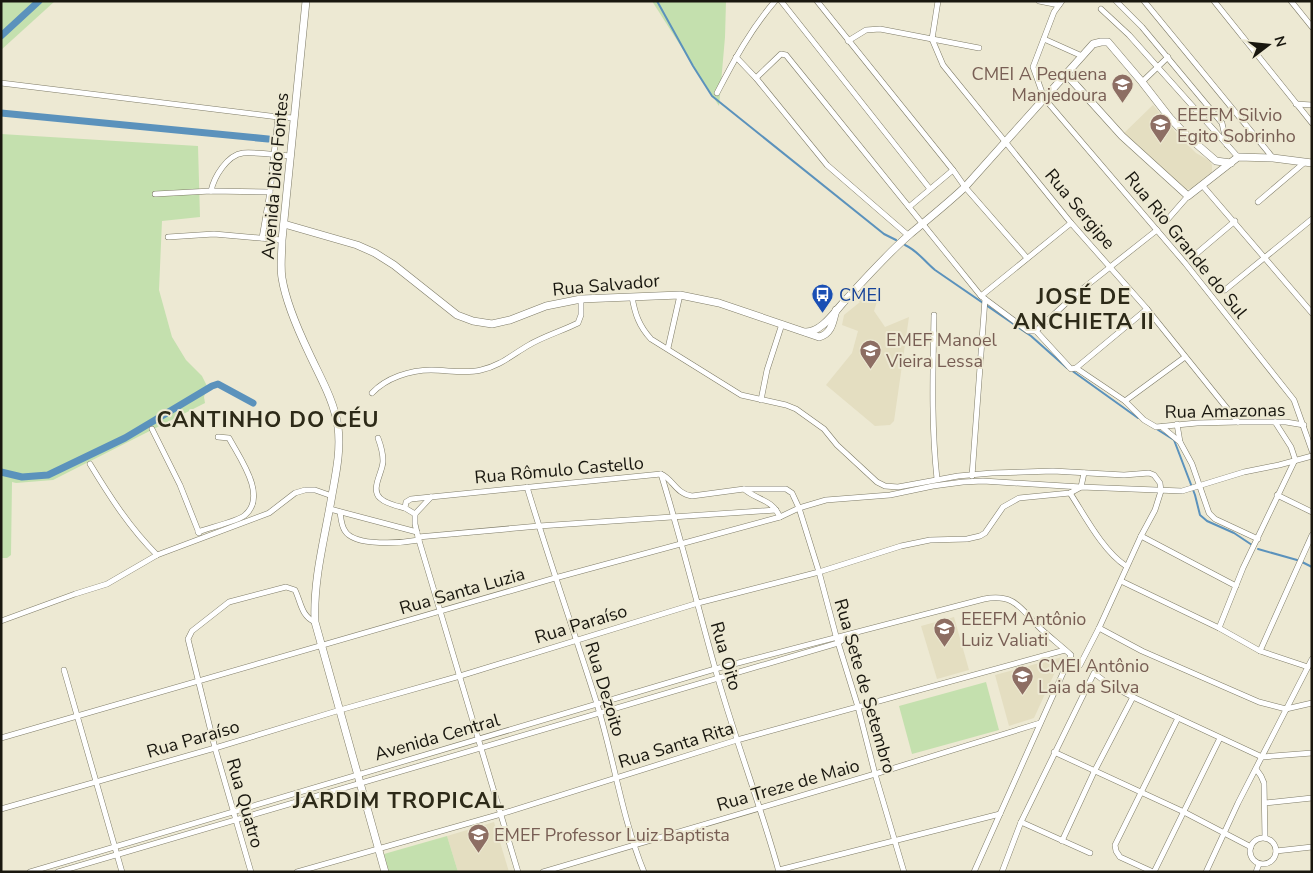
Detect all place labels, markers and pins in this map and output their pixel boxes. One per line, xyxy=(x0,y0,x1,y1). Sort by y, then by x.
place label: CMEI A Pequena Manjedoura xyxy=(972,62,1107,107)
school or university icon: CMEI A Pequena Manjedoura xyxy=(1111,72,1135,103)
place label: EEEFM Silvio Egito Sobrinho xyxy=(1177,103,1296,148)
school or university icon: EEEFM Silvio Egito Sobrinho xyxy=(1149,113,1173,144)
bus stop icon: CMEI xyxy=(811,283,835,314)
place label: CMEI xyxy=(839,283,882,307)
place label: EMEF Manoel Vieira Lessa xyxy=(885,328,998,373)
school or university icon: EMEF Manoel Vieira Lessa xyxy=(858,338,882,369)
place label: EEEFM Antônio Luiz Valiati xyxy=(961,607,1086,652)
school or university icon: EEEFM Antônio Luiz Valiati xyxy=(933,617,957,648)
place label: CMEI Antônio Laia da Silva xyxy=(1038,654,1149,699)
school or university icon: CMEI Antônio Laia da Silva xyxy=(1010,664,1034,695)
school or university icon: EMEF Professor Luiz Baptista xyxy=(466,823,490,854)
place label: EMEF Professor Luiz Baptista xyxy=(494,823,730,847)

